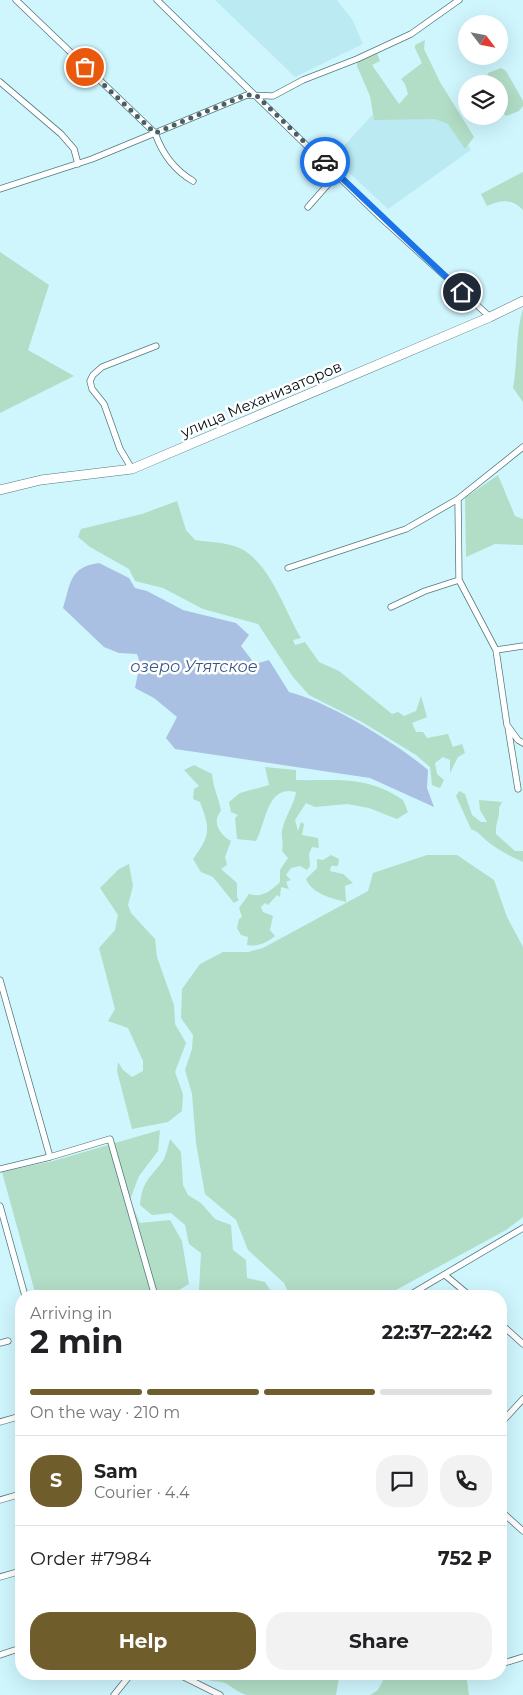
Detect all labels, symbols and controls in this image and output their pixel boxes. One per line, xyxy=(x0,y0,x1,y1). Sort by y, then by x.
north arrow xyxy=(458,15,508,65)
map controls xyxy=(458,15,508,125)
pin xyxy=(64,46,106,88)
icon: bag xyxy=(71,53,99,81)
button: layers xyxy=(458,75,508,125)
courier xyxy=(300,137,350,187)
icon: car xyxy=(311,148,339,176)
pin xyxy=(441,271,483,313)
icon: home xyxy=(448,278,476,306)
street label: улица Механизаторов xyxy=(177,356,344,442)
water label: озеро Утятское xyxy=(130,657,258,676)
text: Arriving in xyxy=(30,1304,112,1323)
text: 22:37–22:42 xyxy=(382,1321,492,1344)
text: 2 min xyxy=(30,1322,123,1361)
text: On the way · 210 m xyxy=(30,1403,180,1422)
button: chat xyxy=(376,1455,428,1507)
button: phone xyxy=(440,1455,492,1507)
text: Sam xyxy=(94,1460,138,1483)
text: S xyxy=(50,1469,62,1492)
text: Courier · 4.4 xyxy=(94,1483,190,1502)
text: Order #7984 xyxy=(30,1547,151,1570)
text: 752 ₽ xyxy=(438,1547,492,1570)
button: Help xyxy=(30,1612,256,1670)
button: Share xyxy=(266,1612,492,1670)

